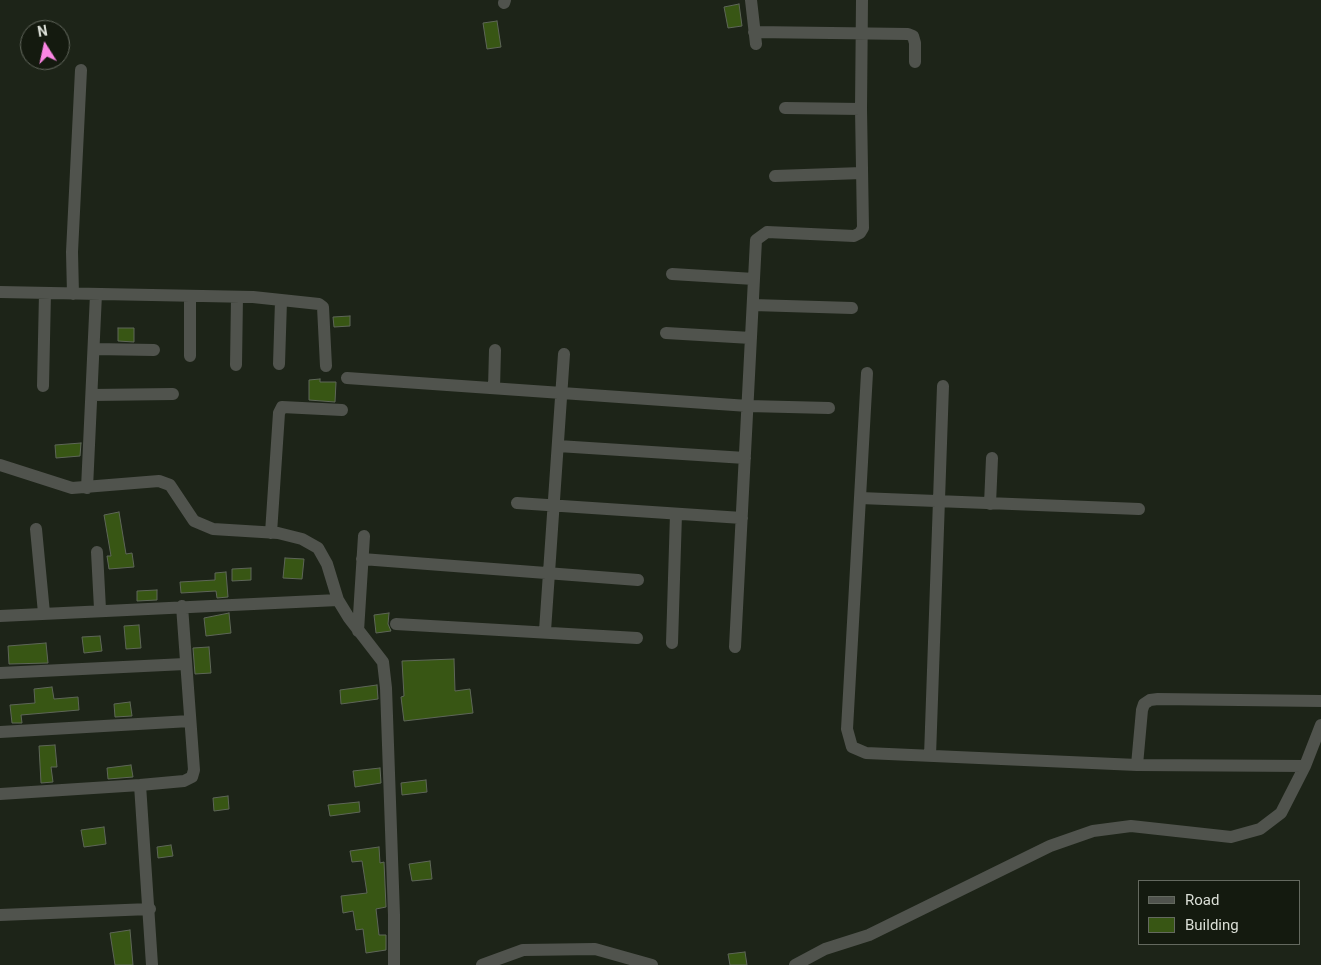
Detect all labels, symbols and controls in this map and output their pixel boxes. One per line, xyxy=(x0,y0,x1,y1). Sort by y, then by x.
north arrow xyxy=(20,20,70,70)
text: N xyxy=(36,22,49,40)
legend xyxy=(1138,880,1301,945)
text: Road xyxy=(1185,891,1219,909)
text: Building xyxy=(1185,916,1239,934)

